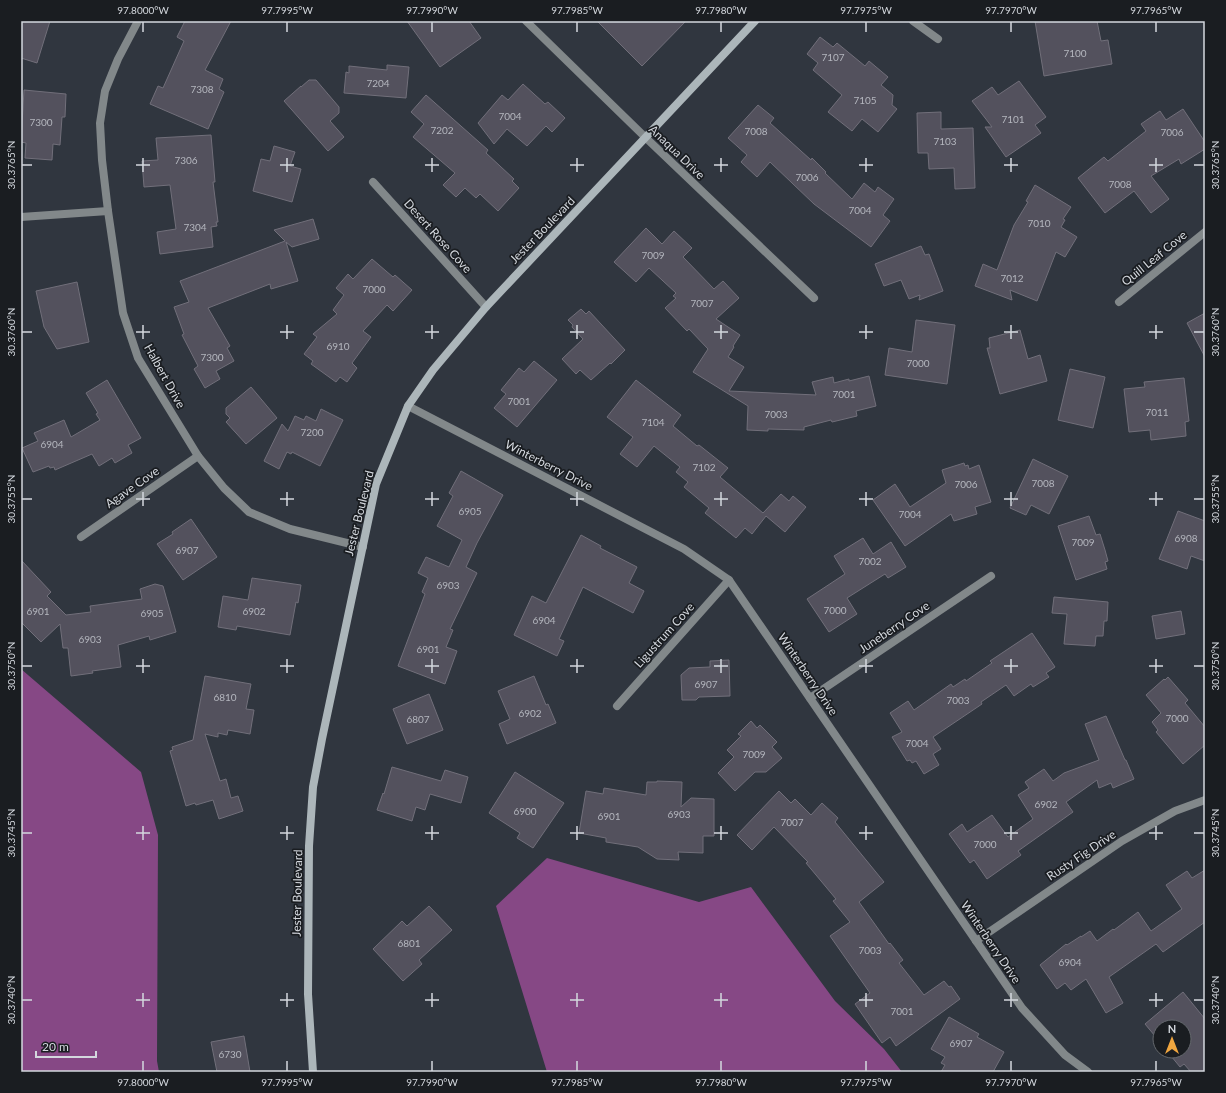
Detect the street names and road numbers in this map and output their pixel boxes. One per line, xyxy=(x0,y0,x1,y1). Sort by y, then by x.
street label: Anaqua Drive xyxy=(646,122,708,182)
street label: Jester Boulevard xyxy=(506,193,578,267)
street label: Desert Rose Cove xyxy=(401,196,475,276)
street label: Quill Leaf Cove xyxy=(1118,227,1190,289)
street label: Halbert Drive xyxy=(141,341,189,411)
street label: Winterberry Drive xyxy=(503,436,595,494)
street label: Agave Cove xyxy=(102,463,162,511)
street label: Jester Boulevard xyxy=(341,469,377,557)
street label: Juneberry Cove xyxy=(856,598,932,656)
street label: Ligustrum Cove xyxy=(631,599,697,671)
street label: Winterberry Drive xyxy=(775,630,841,718)
street label: Rusty Fig Drive xyxy=(1044,826,1118,884)
street label: Jester Boulevard xyxy=(289,849,305,937)
street label: Winterberry Drive xyxy=(958,898,1024,986)

